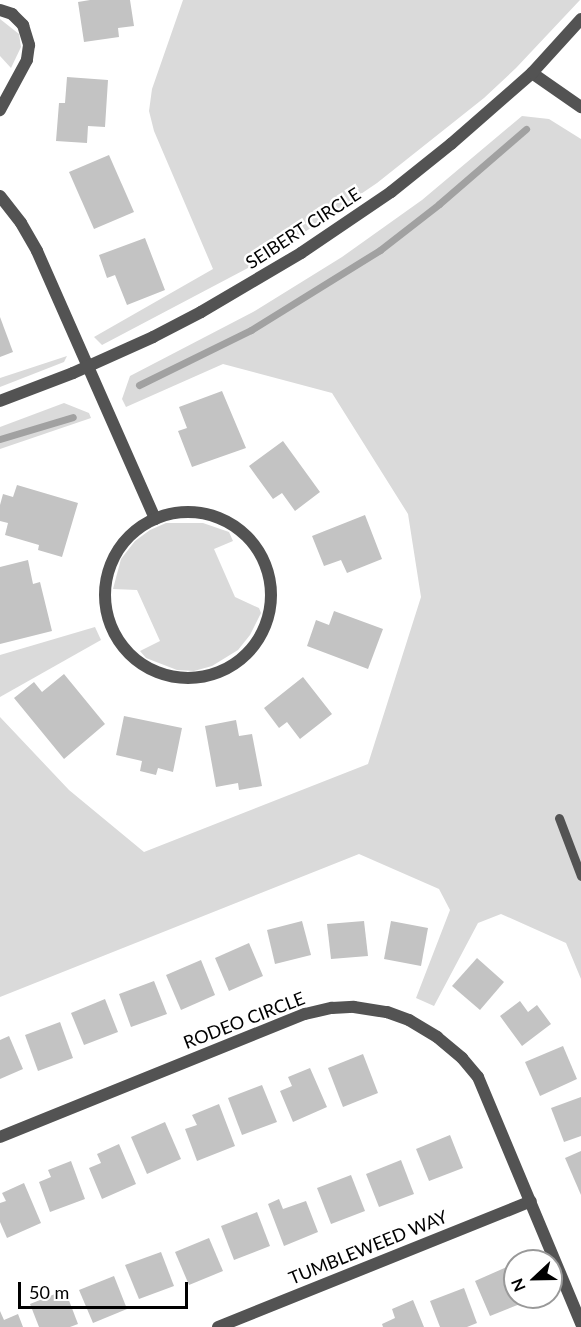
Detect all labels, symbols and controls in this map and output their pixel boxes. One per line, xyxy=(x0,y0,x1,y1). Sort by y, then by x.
street label: SEIBERT CIRCLE xyxy=(241,183,365,273)
street label: RODEO CIRCLE xyxy=(180,987,308,1053)
street label: TUMBLEWEED WAY xyxy=(285,1205,451,1289)
north arrow xyxy=(503,1249,563,1309)
scale bar xyxy=(21,1270,190,1308)
text: N xyxy=(507,1276,529,1294)
text: 50 m xyxy=(29,1281,69,1303)

